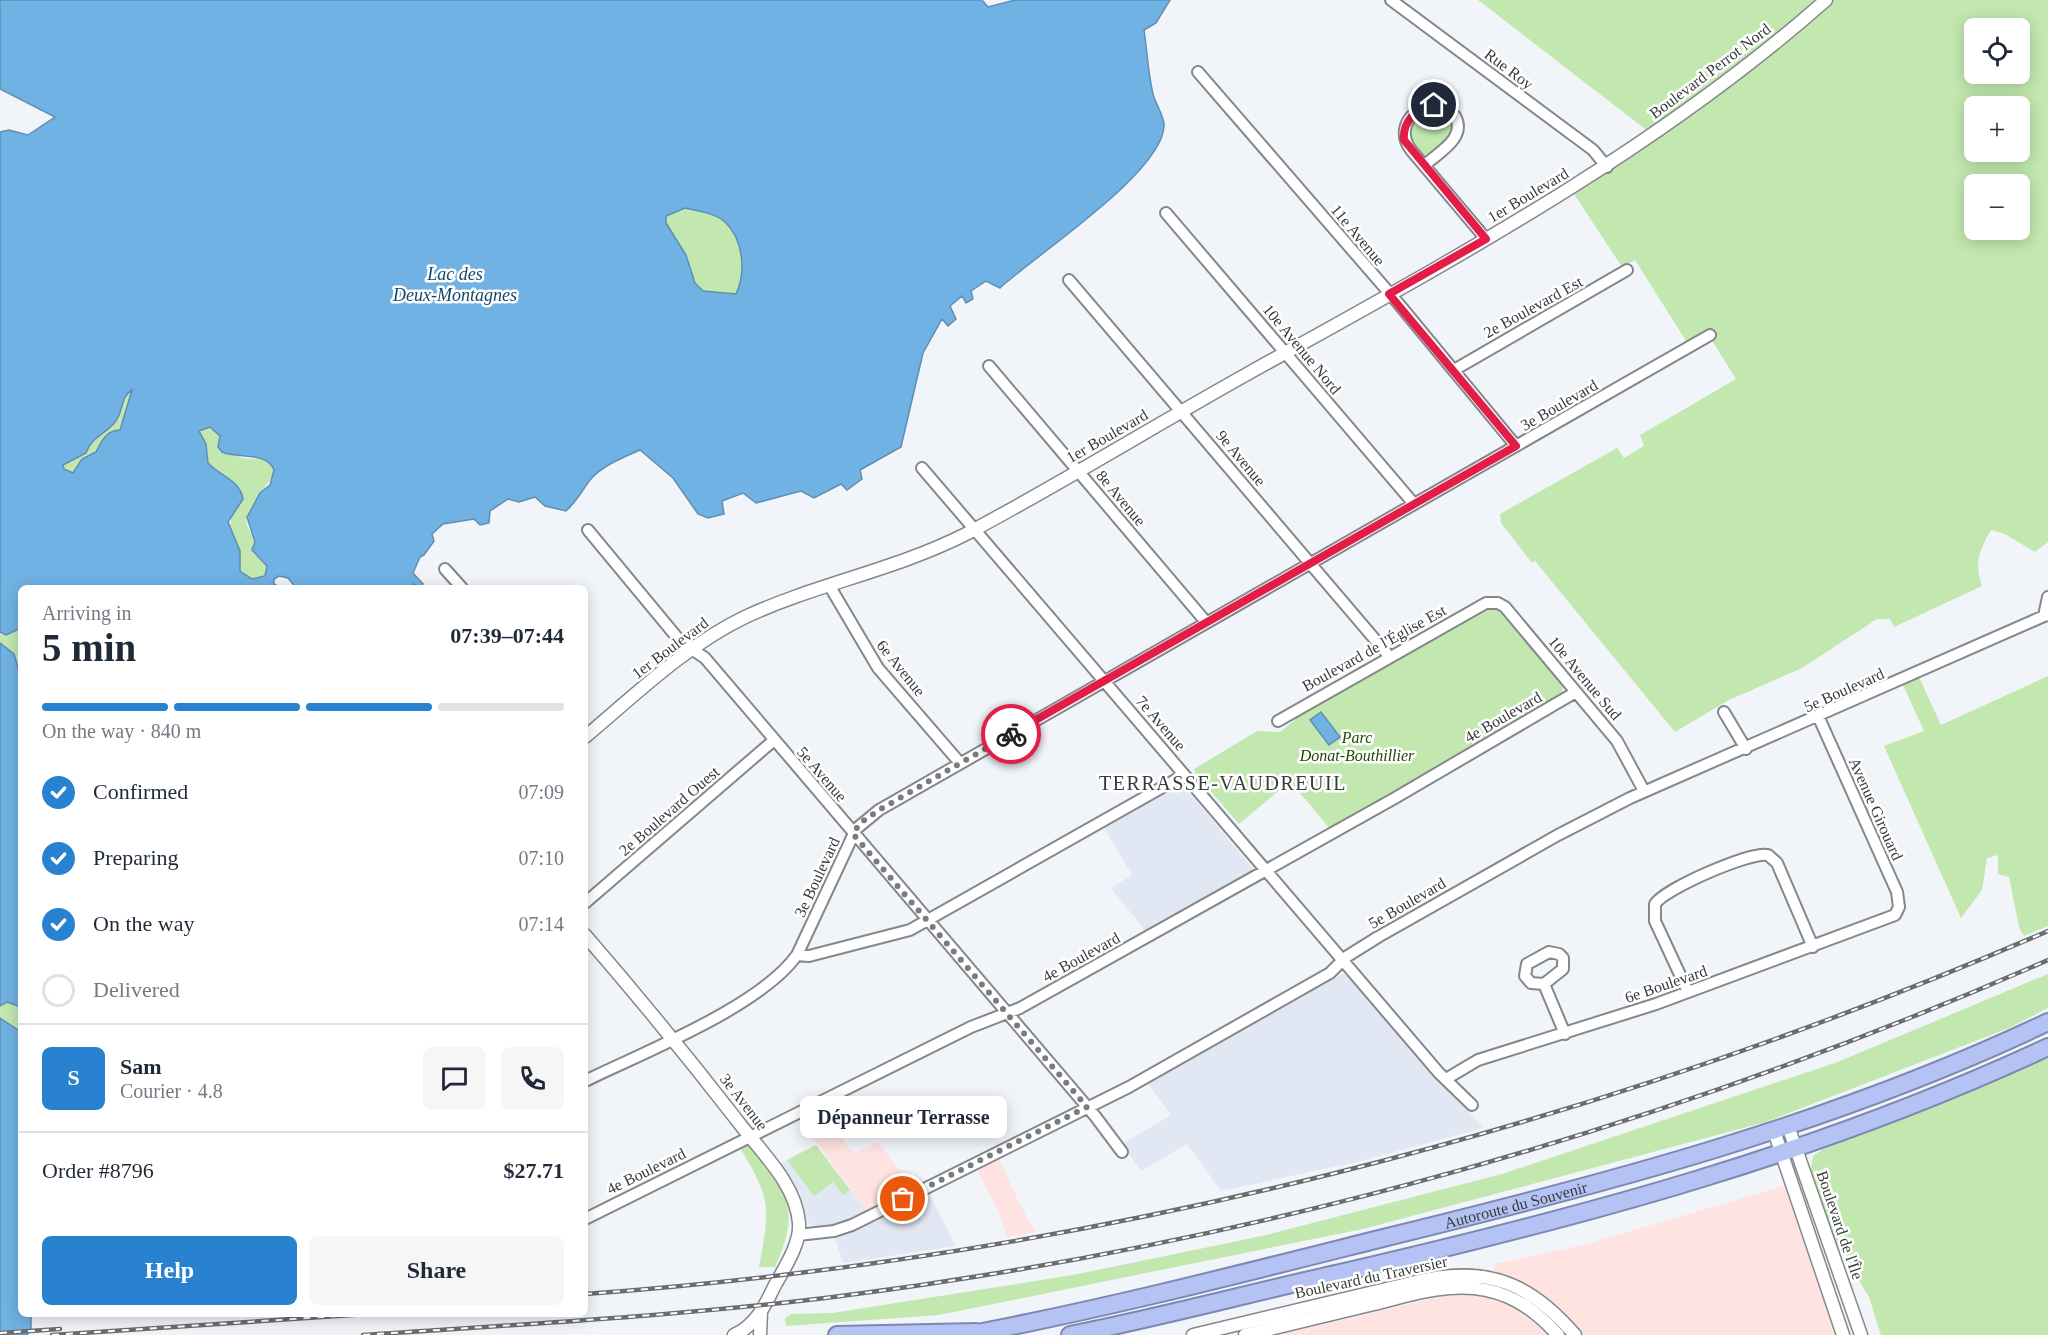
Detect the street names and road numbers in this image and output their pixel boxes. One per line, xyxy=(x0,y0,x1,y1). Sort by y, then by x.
street label: Boulevard Perrot Nord xyxy=(1646,20,1774,122)
street label: Rue Roy xyxy=(1481,45,1537,94)
street label: 1er Boulevard xyxy=(1485,164,1571,226)
street label: 11e Avenue xyxy=(1328,201,1388,269)
street label: 2e Boulevard Est xyxy=(1481,273,1586,341)
street label: 10e Avenue Nord xyxy=(1260,301,1344,397)
street label: 3e Boulevard xyxy=(1518,376,1600,434)
street label: 1er Boulevard xyxy=(1063,406,1151,466)
street label: 9e Avenue xyxy=(1213,427,1269,489)
street label: 8e Avenue xyxy=(1093,467,1149,529)
street label: Boulevard de l'Église Est xyxy=(1299,600,1450,695)
street label: 1er Boulevard xyxy=(629,614,711,682)
street label: 10e Avenue Sud xyxy=(1545,633,1625,723)
street label: 6e Avenue xyxy=(873,637,929,699)
street label: 5e Boulevard xyxy=(1801,665,1887,715)
street label: 4e Boulevard xyxy=(1462,688,1544,746)
street label: 7e Avenue xyxy=(1133,692,1189,754)
street label: 5e Avenue xyxy=(794,743,850,805)
street label: Avenue Girouard xyxy=(1846,755,1906,863)
street label: 2e Boulevard Ouest xyxy=(615,763,723,859)
street label: 3e Boulevard xyxy=(791,835,843,919)
street label: 5e Boulevard xyxy=(1366,874,1448,932)
street label: 4e Boulevard xyxy=(1039,929,1123,985)
street label: 6e Boulevard xyxy=(1623,962,1709,1006)
street label: 3e Avenue xyxy=(717,1070,771,1134)
street label: 4e Boulevard xyxy=(604,1145,688,1197)
street label: Boulevard de l'Île xyxy=(1813,1168,1868,1282)
street label: Autoroute du Souvenir xyxy=(1443,1178,1589,1231)
street label: Boulevard du Traversier xyxy=(1293,1252,1449,1301)

